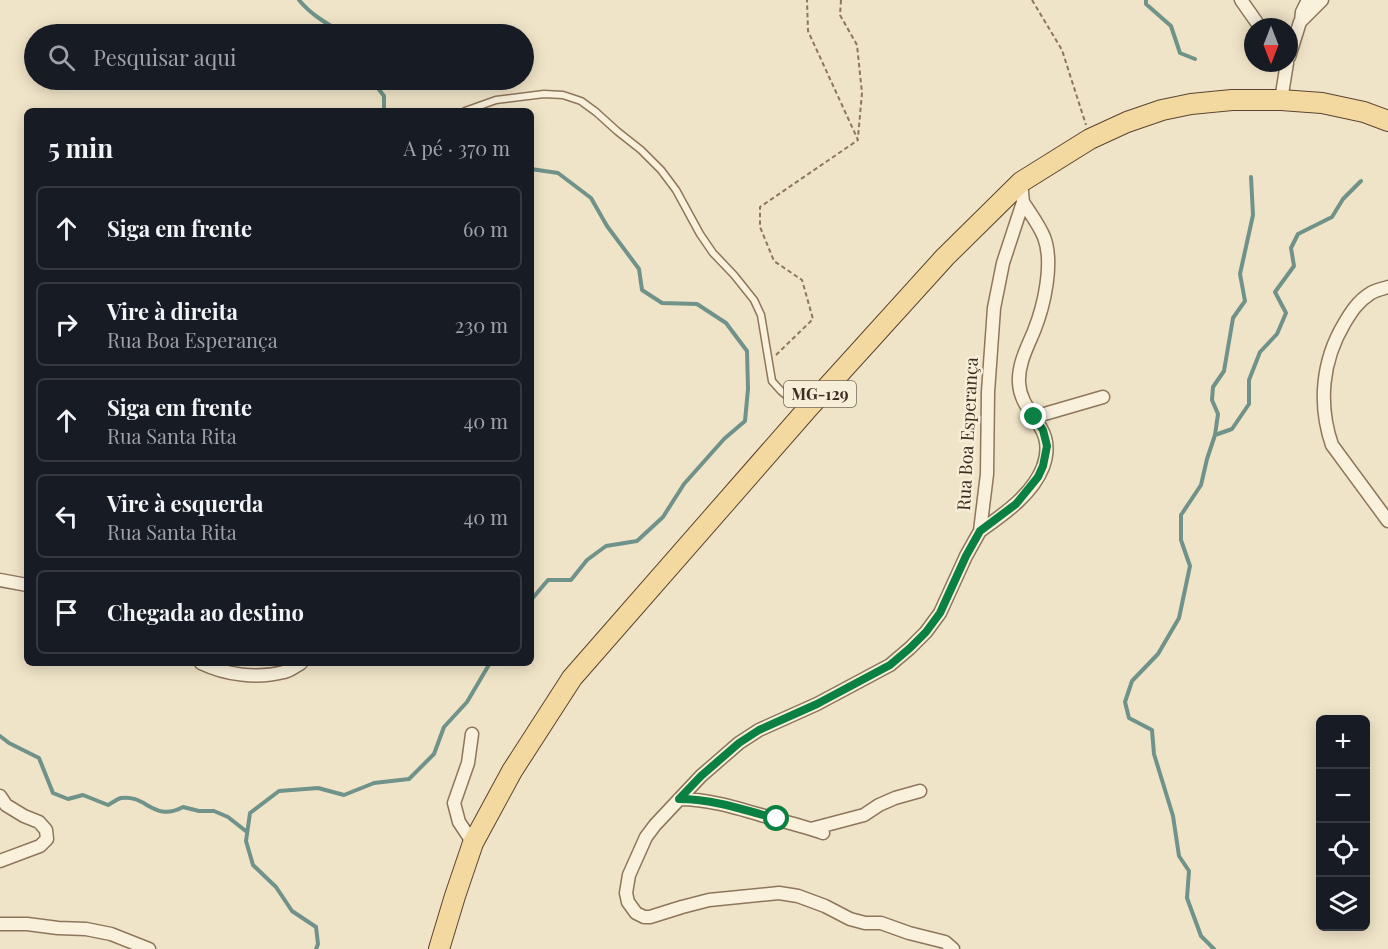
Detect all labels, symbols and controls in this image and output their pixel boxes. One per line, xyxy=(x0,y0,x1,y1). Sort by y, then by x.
north arrow xyxy=(1244,18,1298,72)
search box xyxy=(24,24,534,90)
icon: search xyxy=(45,41,78,74)
text: Pesquisar aqui xyxy=(93,42,236,72)
text: 5 min xyxy=(48,130,113,165)
text: A pé · 370 m xyxy=(404,134,510,161)
icon: ahead xyxy=(50,212,83,245)
text: Siga em frente xyxy=(107,213,252,243)
text: 60 m xyxy=(463,215,508,242)
text: Vire à direita xyxy=(107,296,238,326)
icon: right xyxy=(50,308,83,341)
text: 230 m xyxy=(455,311,508,338)
text: Rua Boa Esperança xyxy=(107,326,278,353)
street label: Rua Boa Esperança xyxy=(951,357,983,511)
road number: MG-129 xyxy=(784,381,856,407)
text: Siga em frente xyxy=(107,392,252,422)
route end xyxy=(1020,403,1046,429)
icon: ahead xyxy=(50,404,83,437)
text: 40 m xyxy=(463,407,508,434)
text: Rua Santa Rita xyxy=(107,422,237,449)
text: Vire à esquerda xyxy=(107,488,264,518)
icon: left xyxy=(50,500,83,533)
text: 40 m xyxy=(463,503,508,530)
text: Rua Santa Rita xyxy=(107,518,237,545)
icon: arrive xyxy=(50,596,83,629)
text: Chegada ao destino xyxy=(107,597,304,627)
map controls xyxy=(1316,715,1370,931)
button: + xyxy=(1316,715,1370,769)
button: − xyxy=(1316,769,1370,823)
route start xyxy=(763,805,789,831)
button: locate xyxy=(1316,823,1370,877)
button: layers xyxy=(1316,877,1370,931)

